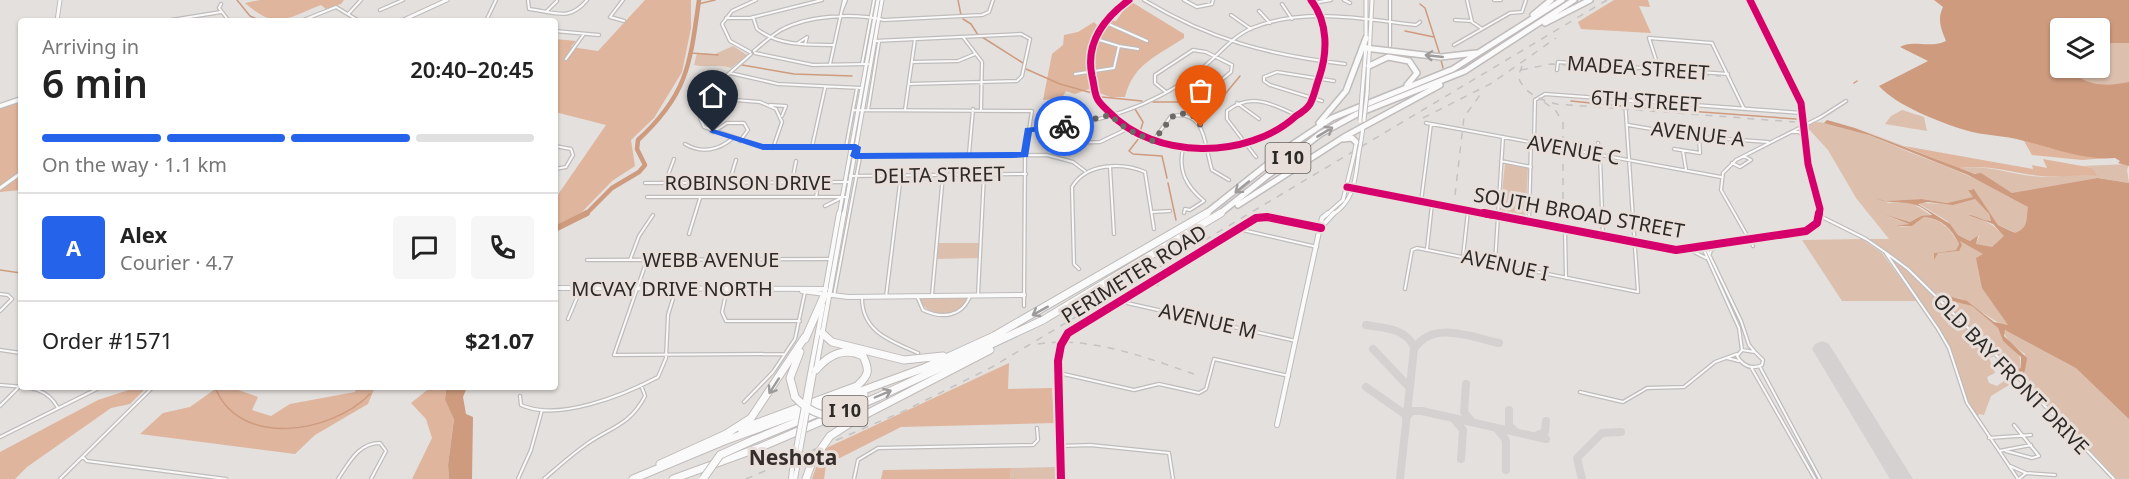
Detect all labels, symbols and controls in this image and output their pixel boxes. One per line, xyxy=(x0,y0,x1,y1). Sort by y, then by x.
map controls xyxy=(2050,18,2110,78)
button: layers xyxy=(2050,18,2110,78)
text: Arriving in xyxy=(42,33,139,60)
street label: MADEA STREET xyxy=(1566,49,1710,86)
one-way arrow xyxy=(1424,50,1444,61)
text: 20:40–20:45 xyxy=(410,54,534,84)
text: 6 min xyxy=(42,56,148,109)
pin xyxy=(1175,65,1226,127)
pin xyxy=(687,70,738,132)
icon: bag xyxy=(1184,74,1217,107)
icon: home xyxy=(696,79,729,112)
street label: 6TH STREET xyxy=(1590,83,1702,118)
courier xyxy=(1034,96,1094,156)
icon: bike xyxy=(1048,110,1081,143)
street label: AVENUE A xyxy=(1650,114,1747,153)
one-way arrow xyxy=(1316,125,1333,137)
street label: AVENUE C xyxy=(1526,128,1623,171)
road number: I 10 xyxy=(1266,143,1310,173)
text: On the way · 1.1 km xyxy=(42,151,227,178)
street label: DELTA STREET xyxy=(873,160,1005,189)
street label: ROBINSON DRIVE xyxy=(665,169,831,196)
one-way arrow xyxy=(1234,180,1250,193)
street label: SOUTH BROAD STREET xyxy=(1472,181,1687,244)
button: chat xyxy=(393,216,456,279)
button: phone xyxy=(471,216,534,279)
street label: PERIMETER ROAD xyxy=(1056,218,1212,329)
text: Alex xyxy=(120,219,167,249)
text: A xyxy=(66,232,81,262)
street label: AVENUE I xyxy=(1459,242,1551,287)
street label: WEBB AVENUE xyxy=(643,246,779,273)
text: Courier · 4.7 xyxy=(120,249,234,276)
street label: MCVAY DRIVE NORTH xyxy=(571,275,773,302)
street label: OLD BAY FRONT DRIVE xyxy=(1927,287,2095,460)
street label: AVENUE M xyxy=(1157,296,1260,345)
one-way arrow xyxy=(1032,305,1049,317)
text: Order #1571 xyxy=(42,325,173,355)
text: $21.07 xyxy=(465,325,534,355)
one-way arrow xyxy=(768,377,780,394)
one-way arrow xyxy=(874,388,892,399)
road number: I 10 xyxy=(822,396,868,426)
district label: Neshota xyxy=(749,443,837,471)

